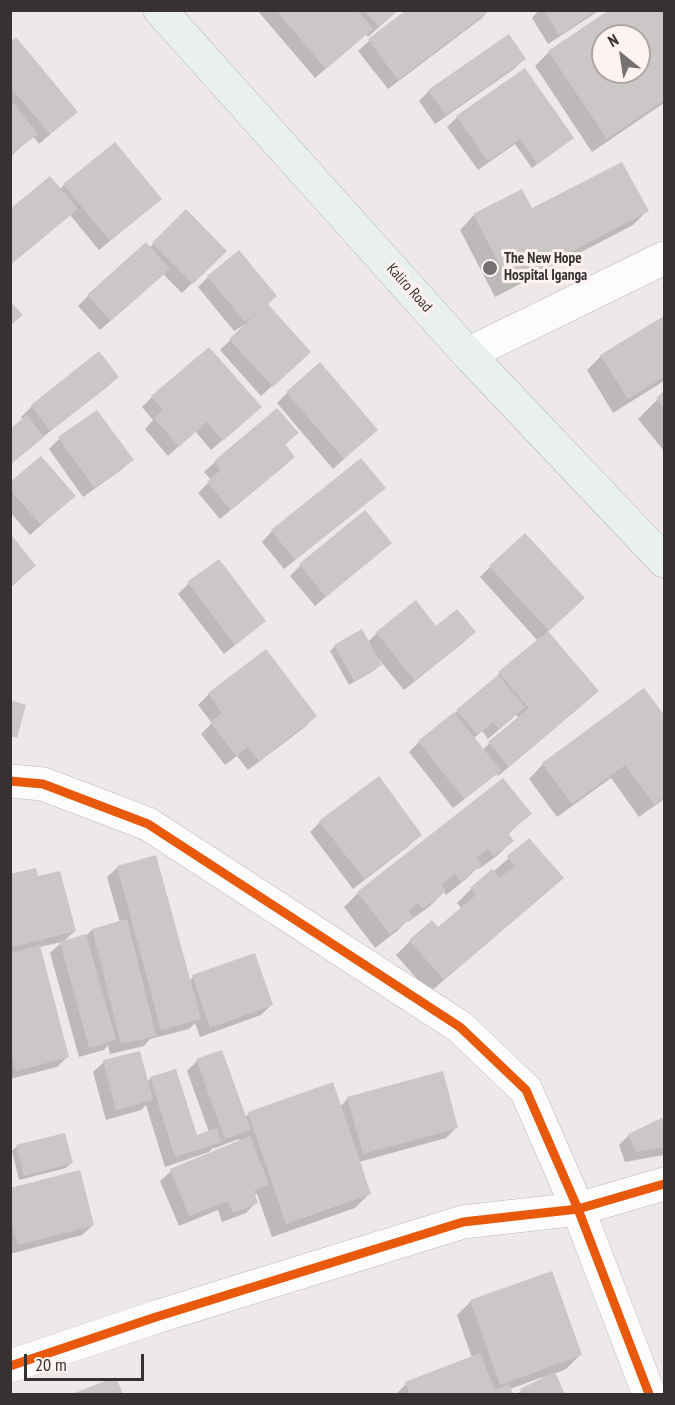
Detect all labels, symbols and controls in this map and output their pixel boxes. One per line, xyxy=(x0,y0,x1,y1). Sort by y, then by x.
north arrow xyxy=(591,24,651,84)
text: N xyxy=(604,29,622,51)
place label: The New Hope Hospital Iganga xyxy=(504,250,587,285)
marker: The New Hope Hospital Iganga xyxy=(481,259,499,277)
street label: Kaliro Road xyxy=(383,260,435,316)
scale bar xyxy=(27,1342,147,1380)
text: 20 m xyxy=(35,1353,67,1376)

